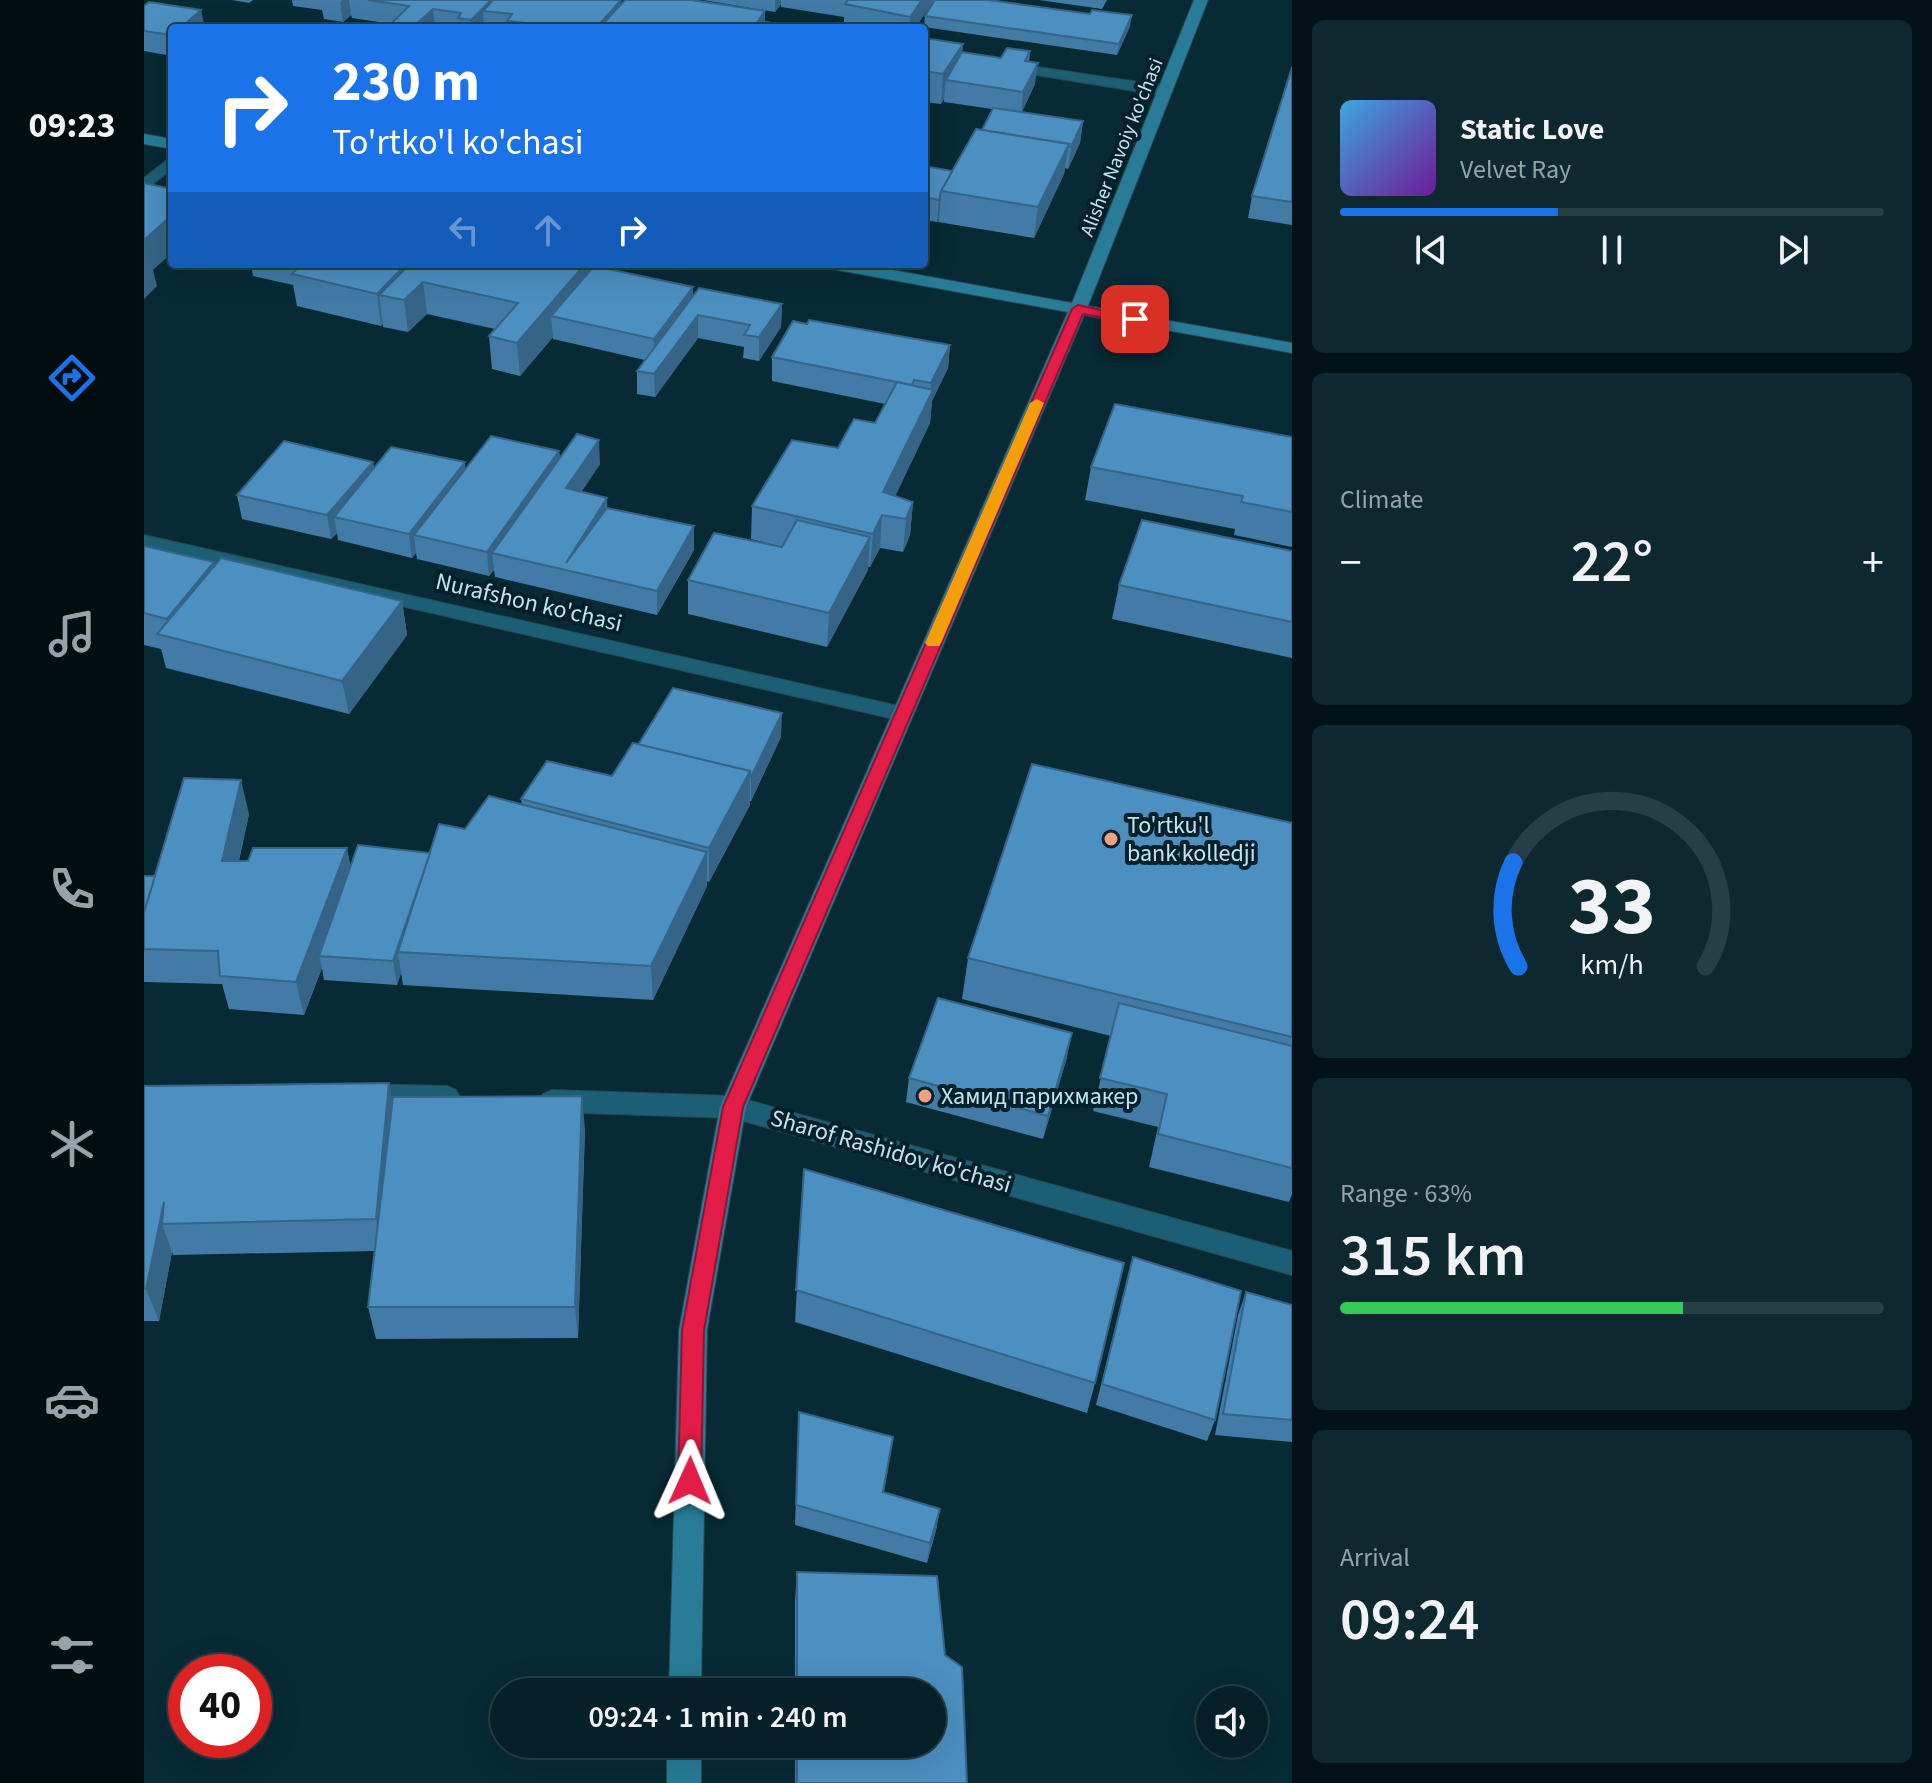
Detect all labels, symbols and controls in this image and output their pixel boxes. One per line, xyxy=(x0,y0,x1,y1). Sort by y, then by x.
text: 230 m xyxy=(332,43,480,122)
street label: Alisher Navoiy ko'chasi xyxy=(1073,54,1170,241)
icon: right xyxy=(200,56,304,160)
text: 09:23 xyxy=(29,100,115,151)
text: Static Love xyxy=(1460,108,1604,151)
text: To'rtko'l ko'chasi xyxy=(332,117,584,168)
text: Velvet Ray xyxy=(1460,151,1571,188)
icon: left xyxy=(442,208,486,252)
icon: ahead xyxy=(526,208,570,252)
icon: right xyxy=(610,208,654,252)
icon: previous xyxy=(1409,228,1453,272)
icon: pause xyxy=(1590,228,1634,272)
icon: next xyxy=(1771,228,1815,272)
pin xyxy=(1101,285,1169,353)
icon: arrive xyxy=(1113,297,1157,341)
icon: directions xyxy=(44,350,100,406)
text: Climate xyxy=(1340,481,1424,518)
text: 22° xyxy=(1571,520,1653,605)
text: − xyxy=(1340,532,1362,595)
text: + xyxy=(1862,532,1884,595)
street label: Nurafshon ko'chasi xyxy=(432,564,626,641)
icon: music xyxy=(44,606,100,662)
place label: To'rtku'l bank kolledji xyxy=(1127,808,1256,871)
marker: To'rtku'l bank kolledji xyxy=(1102,830,1120,848)
text: 33 xyxy=(1568,848,1656,966)
icon: phone xyxy=(44,861,100,917)
text: km/h xyxy=(1580,946,1644,986)
place label: Хамид парихмакер xyxy=(941,1079,1138,1114)
marker: Хамид парихмакер xyxy=(916,1087,934,1105)
street label: Sharof Rashidov ko'chasi xyxy=(766,1100,1015,1203)
icon: climate xyxy=(44,1116,100,1172)
text: Range · 63% xyxy=(1340,1175,1472,1212)
text: 315 km xyxy=(1340,1214,1526,1299)
icon: car xyxy=(44,1372,100,1428)
position arrow xyxy=(648,1439,732,1523)
text: Arrival xyxy=(1340,1539,1410,1576)
text: 09:24 xyxy=(1340,1578,1480,1663)
icon: filters xyxy=(44,1627,100,1683)
speed limit sign: 40 xyxy=(168,1654,272,1758)
map controls xyxy=(1196,1686,1268,1758)
button: sound xyxy=(1196,1686,1268,1758)
text: 09:24 · 1 min · 240 m xyxy=(588,1696,848,1739)

